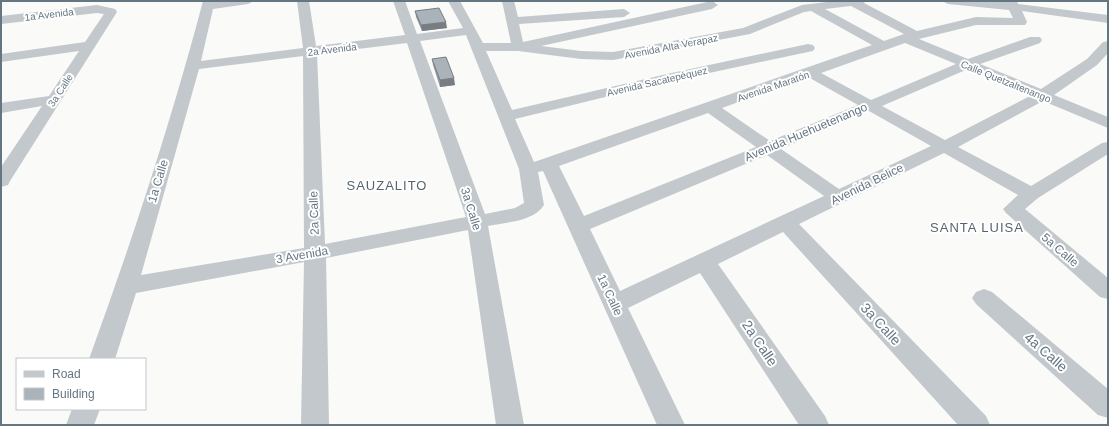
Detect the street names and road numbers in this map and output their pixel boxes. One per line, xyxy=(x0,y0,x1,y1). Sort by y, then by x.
street label: 1a Avenida xyxy=(24,6,75,23)
street label: Avenida Alta Verapaz xyxy=(623,32,719,61)
street label: 2a Avenida xyxy=(307,41,358,58)
street label: Calle Quetzaltenango xyxy=(959,58,1053,105)
street label: Avenida Sacatepéquez xyxy=(606,65,708,98)
street label: Avenida Maratón xyxy=(736,69,811,104)
street label: 3a Calle xyxy=(46,72,75,109)
street label: Avenida Huehuetenango xyxy=(743,100,870,164)
street label: 1a Calle xyxy=(145,158,171,204)
street label: Avenida Belice xyxy=(828,160,906,208)
street label: 3a Calle xyxy=(458,186,484,232)
street label: 2a Calle xyxy=(306,190,322,235)
street label: 5a Calle xyxy=(1039,230,1081,270)
street label: 3 Avenida xyxy=(275,243,329,266)
street label: 1a Calle xyxy=(594,272,626,318)
street label: 3a Calle xyxy=(858,300,905,348)
street label: 2a Calle xyxy=(739,317,781,369)
street label: 4a Calle xyxy=(1021,329,1071,375)

